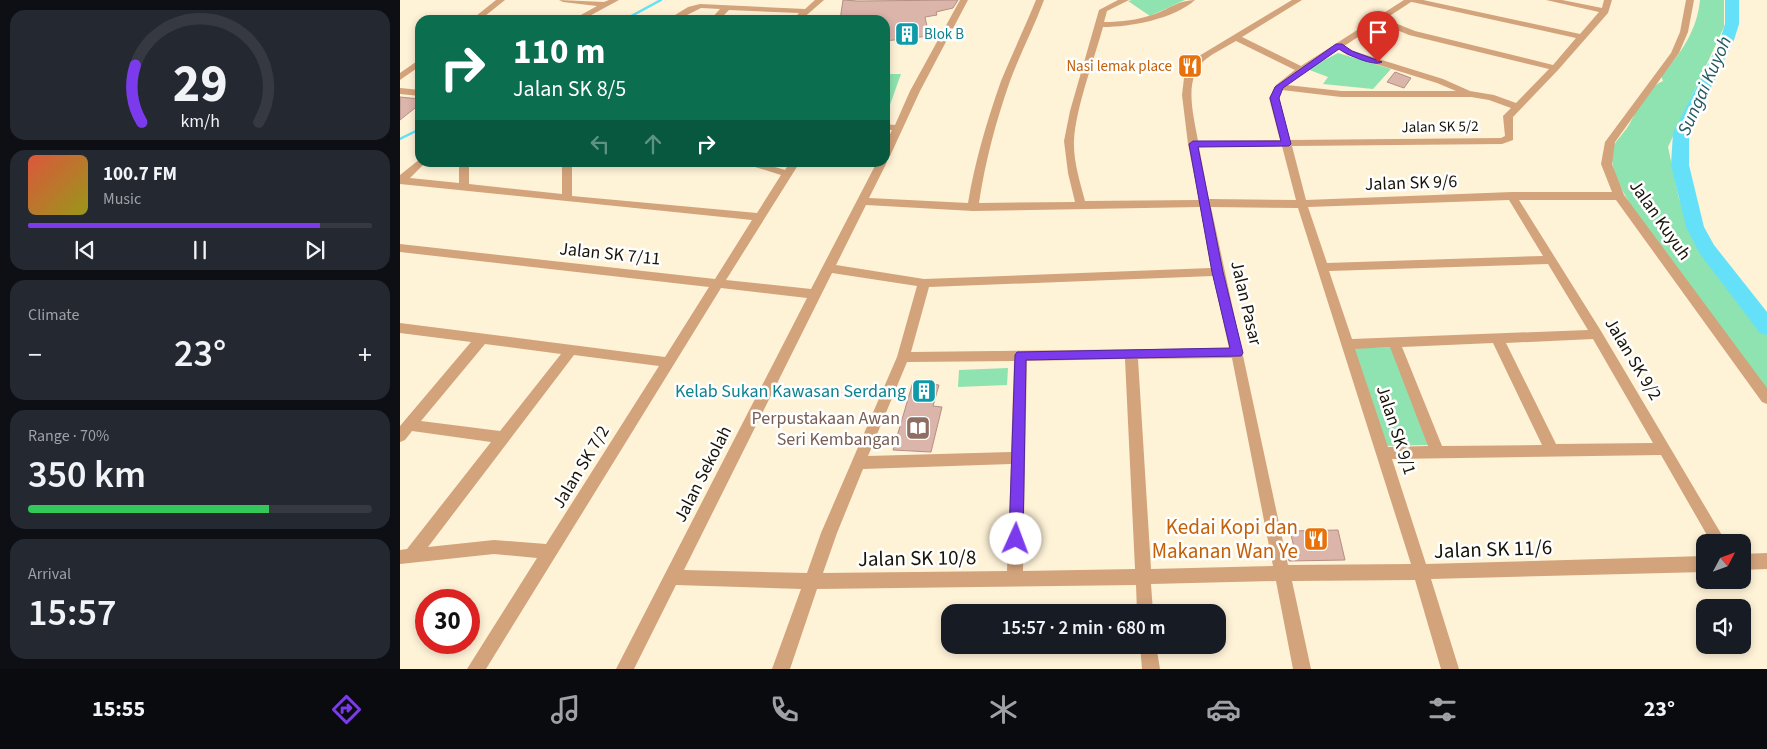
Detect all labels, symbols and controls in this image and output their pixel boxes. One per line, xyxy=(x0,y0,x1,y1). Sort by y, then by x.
pin xyxy=(1357,11,1399,62)
icon: arrive xyxy=(1364,18,1392,46)
building icon: Blok B xyxy=(894,21,920,47)
place label: Blok B xyxy=(924,24,964,45)
text: 110 m xyxy=(513,27,605,77)
water label: Sungai Kuyoh xyxy=(1671,32,1739,140)
icon: right xyxy=(430,35,495,100)
text: 29 xyxy=(173,48,227,122)
restaurant icon: Nasi lemak place xyxy=(1177,53,1203,79)
place label: Nasi lemak place xyxy=(1066,56,1172,77)
text: Jalan SK 8/5 xyxy=(513,73,626,105)
text: km/h xyxy=(180,109,220,134)
street label: Jalan SK 5/2 xyxy=(1401,116,1479,138)
icon: left xyxy=(586,130,614,158)
icon: ahead xyxy=(639,130,667,158)
icon: right xyxy=(692,130,720,158)
text: 100.7 FM xyxy=(103,161,177,188)
street label: Jalan SK 9/6 xyxy=(1364,169,1458,197)
street label: Jalan Kuyuh xyxy=(1623,175,1697,265)
text: Music xyxy=(103,188,141,210)
icon: previous xyxy=(71,236,99,264)
icon: pause xyxy=(186,236,214,264)
icon: next xyxy=(301,236,329,264)
street label: Jalan SK 7/11 xyxy=(558,236,662,272)
street label: Jalan Pasar xyxy=(1224,258,1268,349)
text: Climate xyxy=(28,304,79,326)
street label: Jalan SK 9/2 xyxy=(1598,313,1668,405)
text: 23° xyxy=(174,327,226,381)
text: − xyxy=(28,335,42,375)
text: + xyxy=(358,335,372,375)
building icon: Kelab Sukan Kawasan Serdang xyxy=(911,378,937,404)
place label: Kelab Sukan Kawasan Serdang xyxy=(675,379,906,404)
street label: Jalan SK 9/1 xyxy=(1370,382,1422,478)
place label: Perpustakaan Awan Seri Kembangan xyxy=(752,406,900,452)
library icon: Perpustakaan Awan Seri Kembangan xyxy=(905,415,931,441)
street label: Jalan SK 7/2 xyxy=(546,421,616,513)
street label: Jalan Sekolah xyxy=(668,421,738,527)
text: Range · 70% xyxy=(28,425,109,447)
text: 350 km xyxy=(28,448,146,502)
position arrow xyxy=(989,512,1041,564)
place label: Kedai Kopi dan Makanan Wan Ye xyxy=(1152,512,1298,566)
restaurant icon: Kedai Kopi dan Makanan Wan Ye xyxy=(1303,526,1329,552)
street label: Jalan SK 11/6 xyxy=(1433,532,1553,566)
north arrow xyxy=(1696,534,1751,589)
map controls xyxy=(1696,534,1751,654)
street label: Jalan SK 10/8 xyxy=(857,542,977,574)
text: Arrival xyxy=(28,563,71,585)
text: 15:57 xyxy=(28,586,116,640)
speed limit sign: 30 xyxy=(415,589,480,654)
button: sound xyxy=(1696,599,1751,654)
text: 15:57 · 2 min · 680 m xyxy=(1001,615,1166,642)
icon: directions xyxy=(329,692,364,727)
icon: music xyxy=(548,692,583,727)
icon: phone xyxy=(767,692,802,727)
icon: climate xyxy=(986,692,1021,727)
icon: car xyxy=(1206,692,1241,727)
icon: filters xyxy=(1425,692,1460,727)
text: 15:55 xyxy=(92,693,145,725)
text: 23° xyxy=(1644,693,1675,725)

